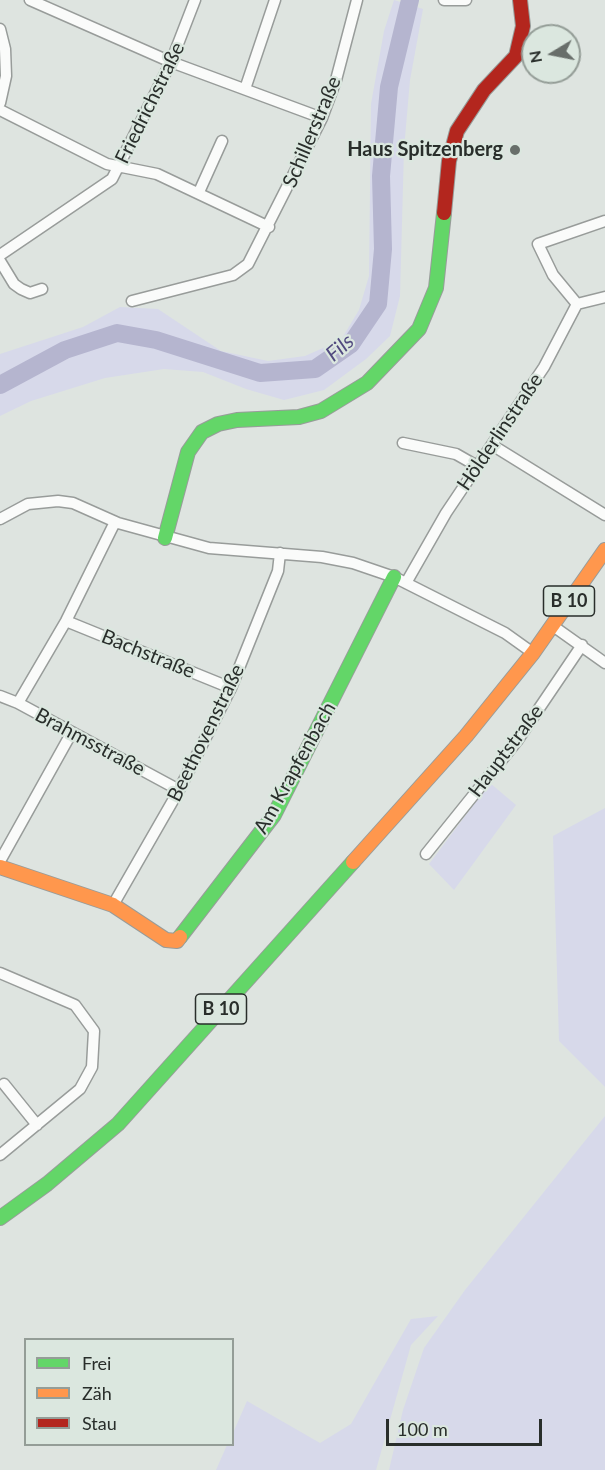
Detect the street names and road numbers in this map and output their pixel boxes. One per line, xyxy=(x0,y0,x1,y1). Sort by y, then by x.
street label: Friedrichstraße xyxy=(110,38,190,168)
street label: Schillerstraße xyxy=(278,73,346,191)
street label: Hölderlinstraße xyxy=(452,369,548,495)
road number: B 10 xyxy=(544,586,594,616)
street label: Bachstraße xyxy=(98,624,198,684)
street label: Beethovenstraße xyxy=(162,660,250,806)
street label: Am Krapfenbach xyxy=(249,698,341,838)
street label: Hauptstraße xyxy=(464,700,548,802)
street label: Brahmsstraße xyxy=(31,703,149,781)
road number: B 10 xyxy=(196,994,246,1024)

